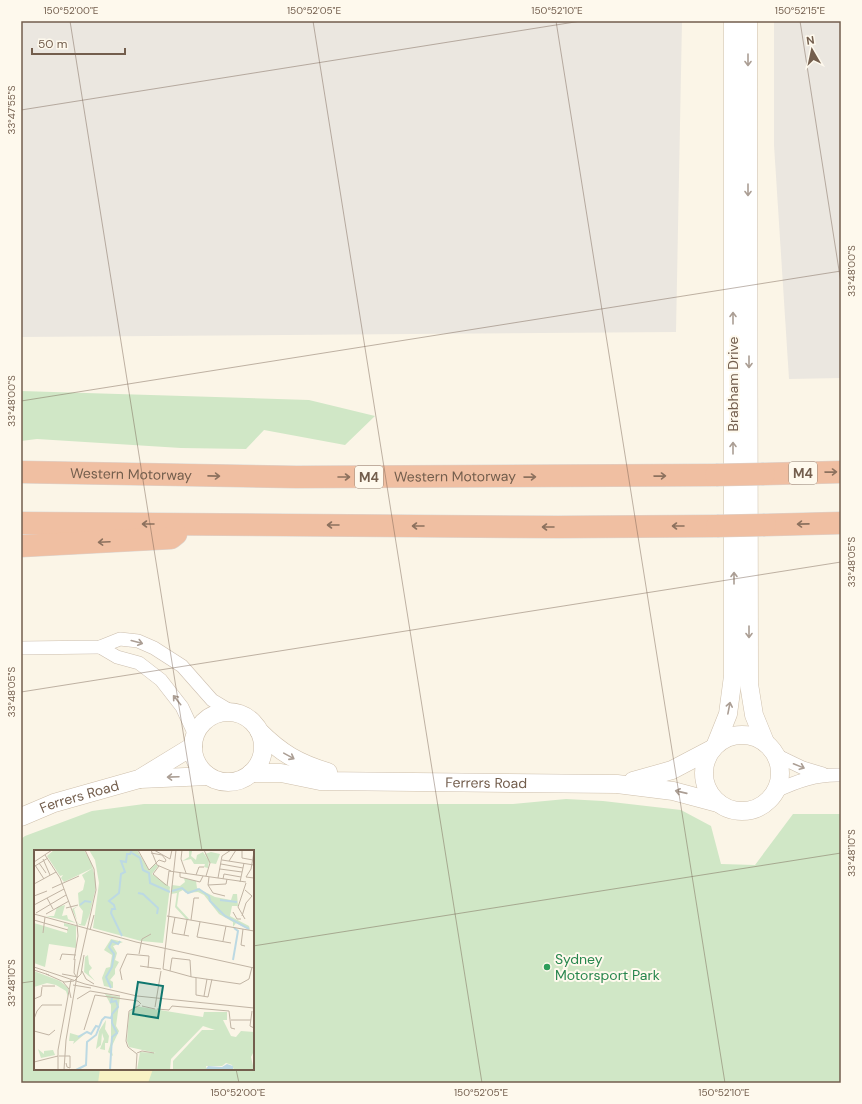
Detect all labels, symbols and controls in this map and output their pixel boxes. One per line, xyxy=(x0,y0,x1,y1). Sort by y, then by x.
text: 150°52'00"E xyxy=(43,4,99,17)
text: 150°52'05"E xyxy=(287,4,341,17)
text: 150°52'10"E xyxy=(531,4,583,17)
text: 150°52'15"E xyxy=(775,4,826,17)
scale bar xyxy=(32,30,125,56)
north arrow xyxy=(792,30,832,70)
text: N xyxy=(805,33,815,48)
text: 50 m xyxy=(38,36,67,52)
one-way arrow xyxy=(744,53,752,66)
text: 33°47'55"S xyxy=(5,85,18,135)
one-way arrow xyxy=(744,183,752,196)
text: 33°48'00"S xyxy=(845,245,858,297)
one-way arrow xyxy=(729,312,737,325)
street label: Brabham Drive xyxy=(724,336,742,432)
one-way arrow xyxy=(745,355,753,368)
text: 33°48'00"S xyxy=(5,375,18,427)
one-way arrow xyxy=(729,442,737,455)
road number: M4 xyxy=(789,462,817,484)
street label: Western Motorway xyxy=(70,464,192,484)
road number: M4 xyxy=(355,466,383,488)
street label: Western Motorway xyxy=(394,467,516,486)
one-way arrow xyxy=(824,469,837,476)
one-way arrow xyxy=(207,472,220,480)
one-way arrow xyxy=(653,472,666,480)
one-way arrow xyxy=(337,473,350,481)
one-way arrow xyxy=(523,473,536,481)
one-way arrow xyxy=(142,520,155,528)
one-way arrow xyxy=(797,520,810,528)
one-way arrow xyxy=(327,522,340,529)
one-way arrow xyxy=(412,522,425,530)
one-way arrow xyxy=(672,522,685,530)
one-way arrow xyxy=(542,523,555,531)
text: 33°48'05"S xyxy=(845,537,858,587)
one-way arrow xyxy=(98,538,111,546)
one-way arrow xyxy=(730,572,738,585)
one-way arrow xyxy=(745,625,753,638)
one-way arrow xyxy=(130,639,143,646)
text: 33°48'05"S xyxy=(5,667,18,717)
one-way arrow xyxy=(173,695,181,706)
one-way arrow xyxy=(725,702,733,715)
one-way arrow xyxy=(283,752,295,760)
one-way arrow xyxy=(792,763,804,771)
street label: Ferrers Road xyxy=(445,773,527,792)
one-way arrow xyxy=(167,774,180,781)
street label: Ferrers Road xyxy=(37,776,121,817)
one-way arrow xyxy=(674,788,687,796)
text: 33°48'10"S xyxy=(845,829,858,877)
inset map xyxy=(34,850,254,1070)
place label: Sydney Motorsport Park xyxy=(555,950,660,984)
text: 33°48'10"S xyxy=(5,959,18,1007)
marker: Sydney Motorsport Park xyxy=(542,962,552,972)
text: 150°52'00"E xyxy=(210,1086,266,1099)
text: 150°52'05"E xyxy=(454,1086,508,1099)
text: 150°52'10"E xyxy=(698,1086,750,1099)

